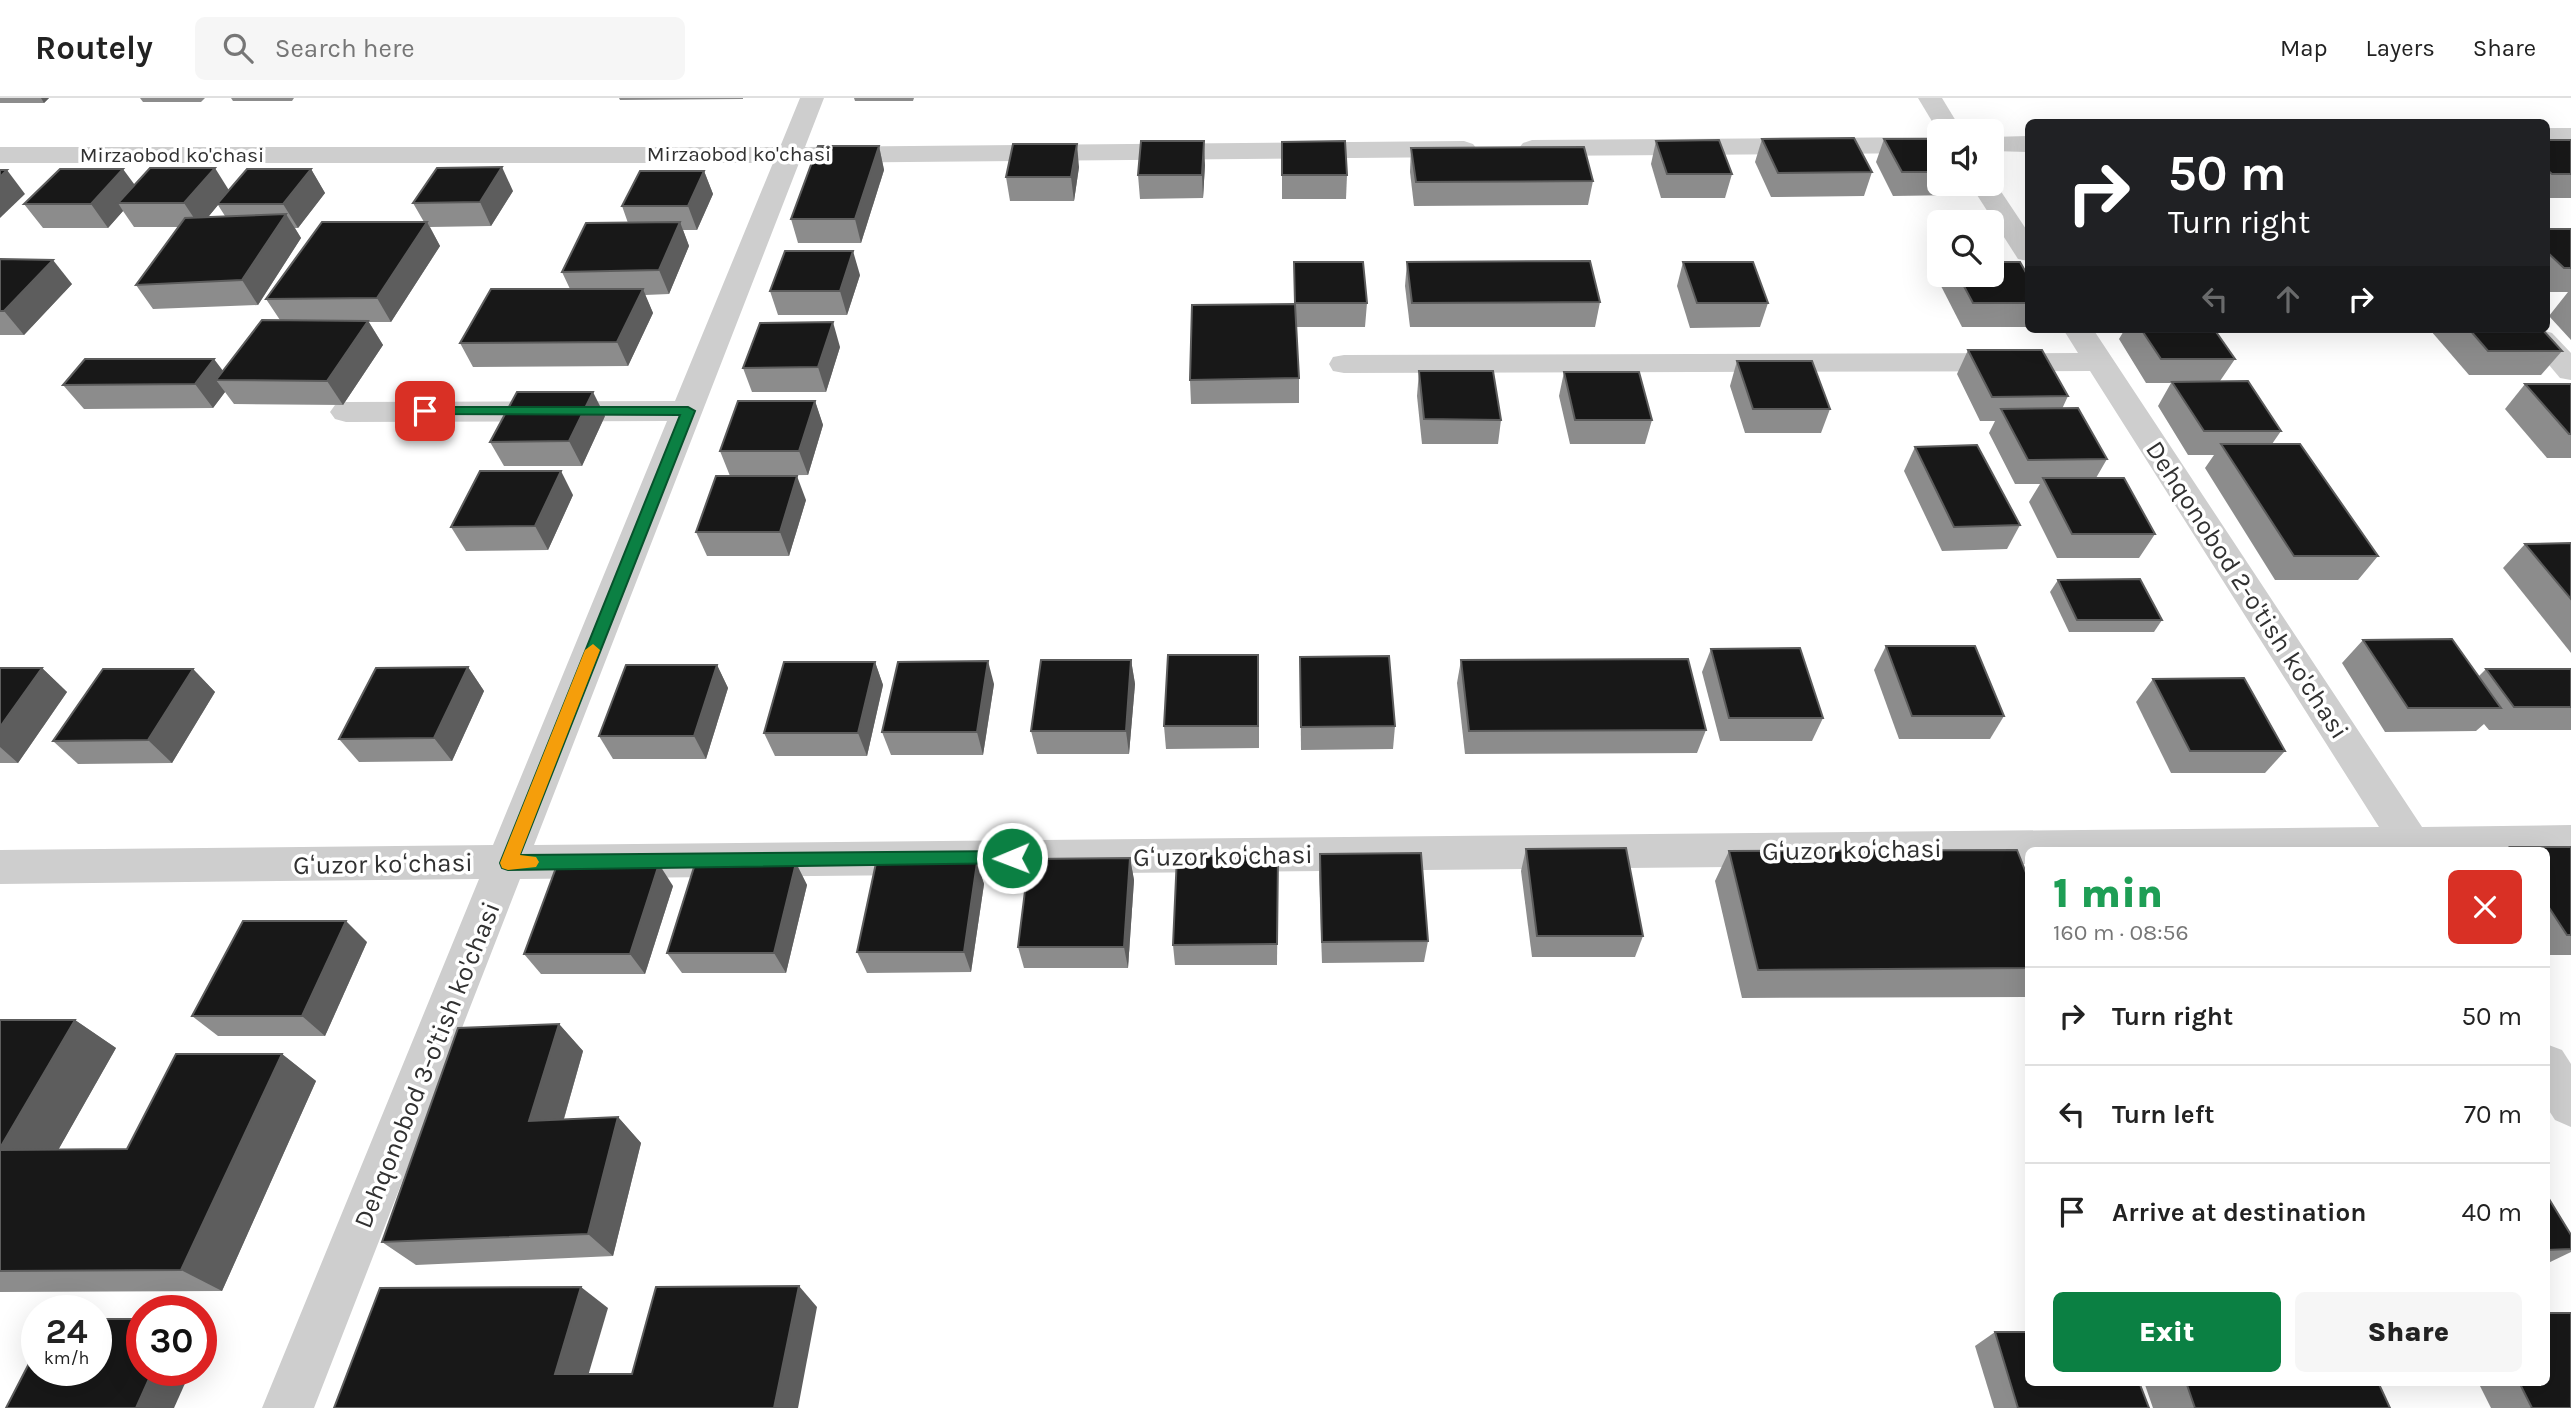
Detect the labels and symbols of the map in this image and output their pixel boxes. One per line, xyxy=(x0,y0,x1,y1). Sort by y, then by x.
street label: Mirzaobod ko'chasi xyxy=(647,142,831,166)
street label: Mirzaobod ko'chasi xyxy=(80,143,264,167)
pin xyxy=(395,381,455,441)
street label: Dehqonobod 2-o'tish ko'chasi xyxy=(2139,435,2355,745)
position arrow xyxy=(975,821,1049,895)
street label: Gʻuzor koʻchasi xyxy=(1762,833,1942,867)
street label: Gʻuzor koʻchasi xyxy=(1133,839,1313,873)
street label: Gʻuzor koʻchasi xyxy=(293,847,473,881)
street label: Dehqonobod 3-o'tish ko'chasi xyxy=(347,897,507,1233)
speed limit sign: 30 xyxy=(126,1295,217,1386)

